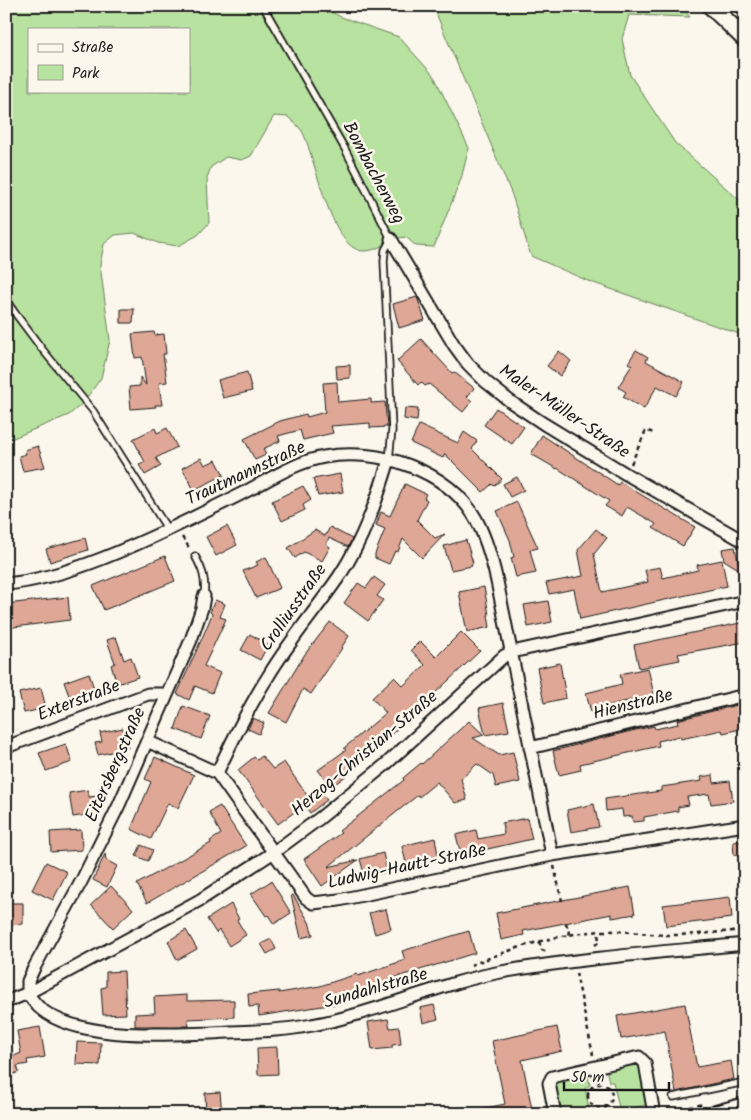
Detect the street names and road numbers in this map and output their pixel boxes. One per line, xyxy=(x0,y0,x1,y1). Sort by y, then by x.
street label: Bombacherweg xyxy=(334,117,412,229)
street label: Maler-Müller-Straße xyxy=(493,357,635,467)
street label: Trautmannstraße xyxy=(181,434,311,514)
street label: Crolliusstraße xyxy=(253,558,335,658)
street label: Exterstraße xyxy=(33,672,125,730)
street label: Hienstraße xyxy=(590,681,676,729)
street label: Herzog-Christian-Straße xyxy=(285,684,445,824)
street label: Eitersbergstraße xyxy=(78,703,154,827)
street label: Ludwig-Hautt-Straße xyxy=(325,836,489,898)
street label: Sundahlstraße xyxy=(321,960,431,1018)

